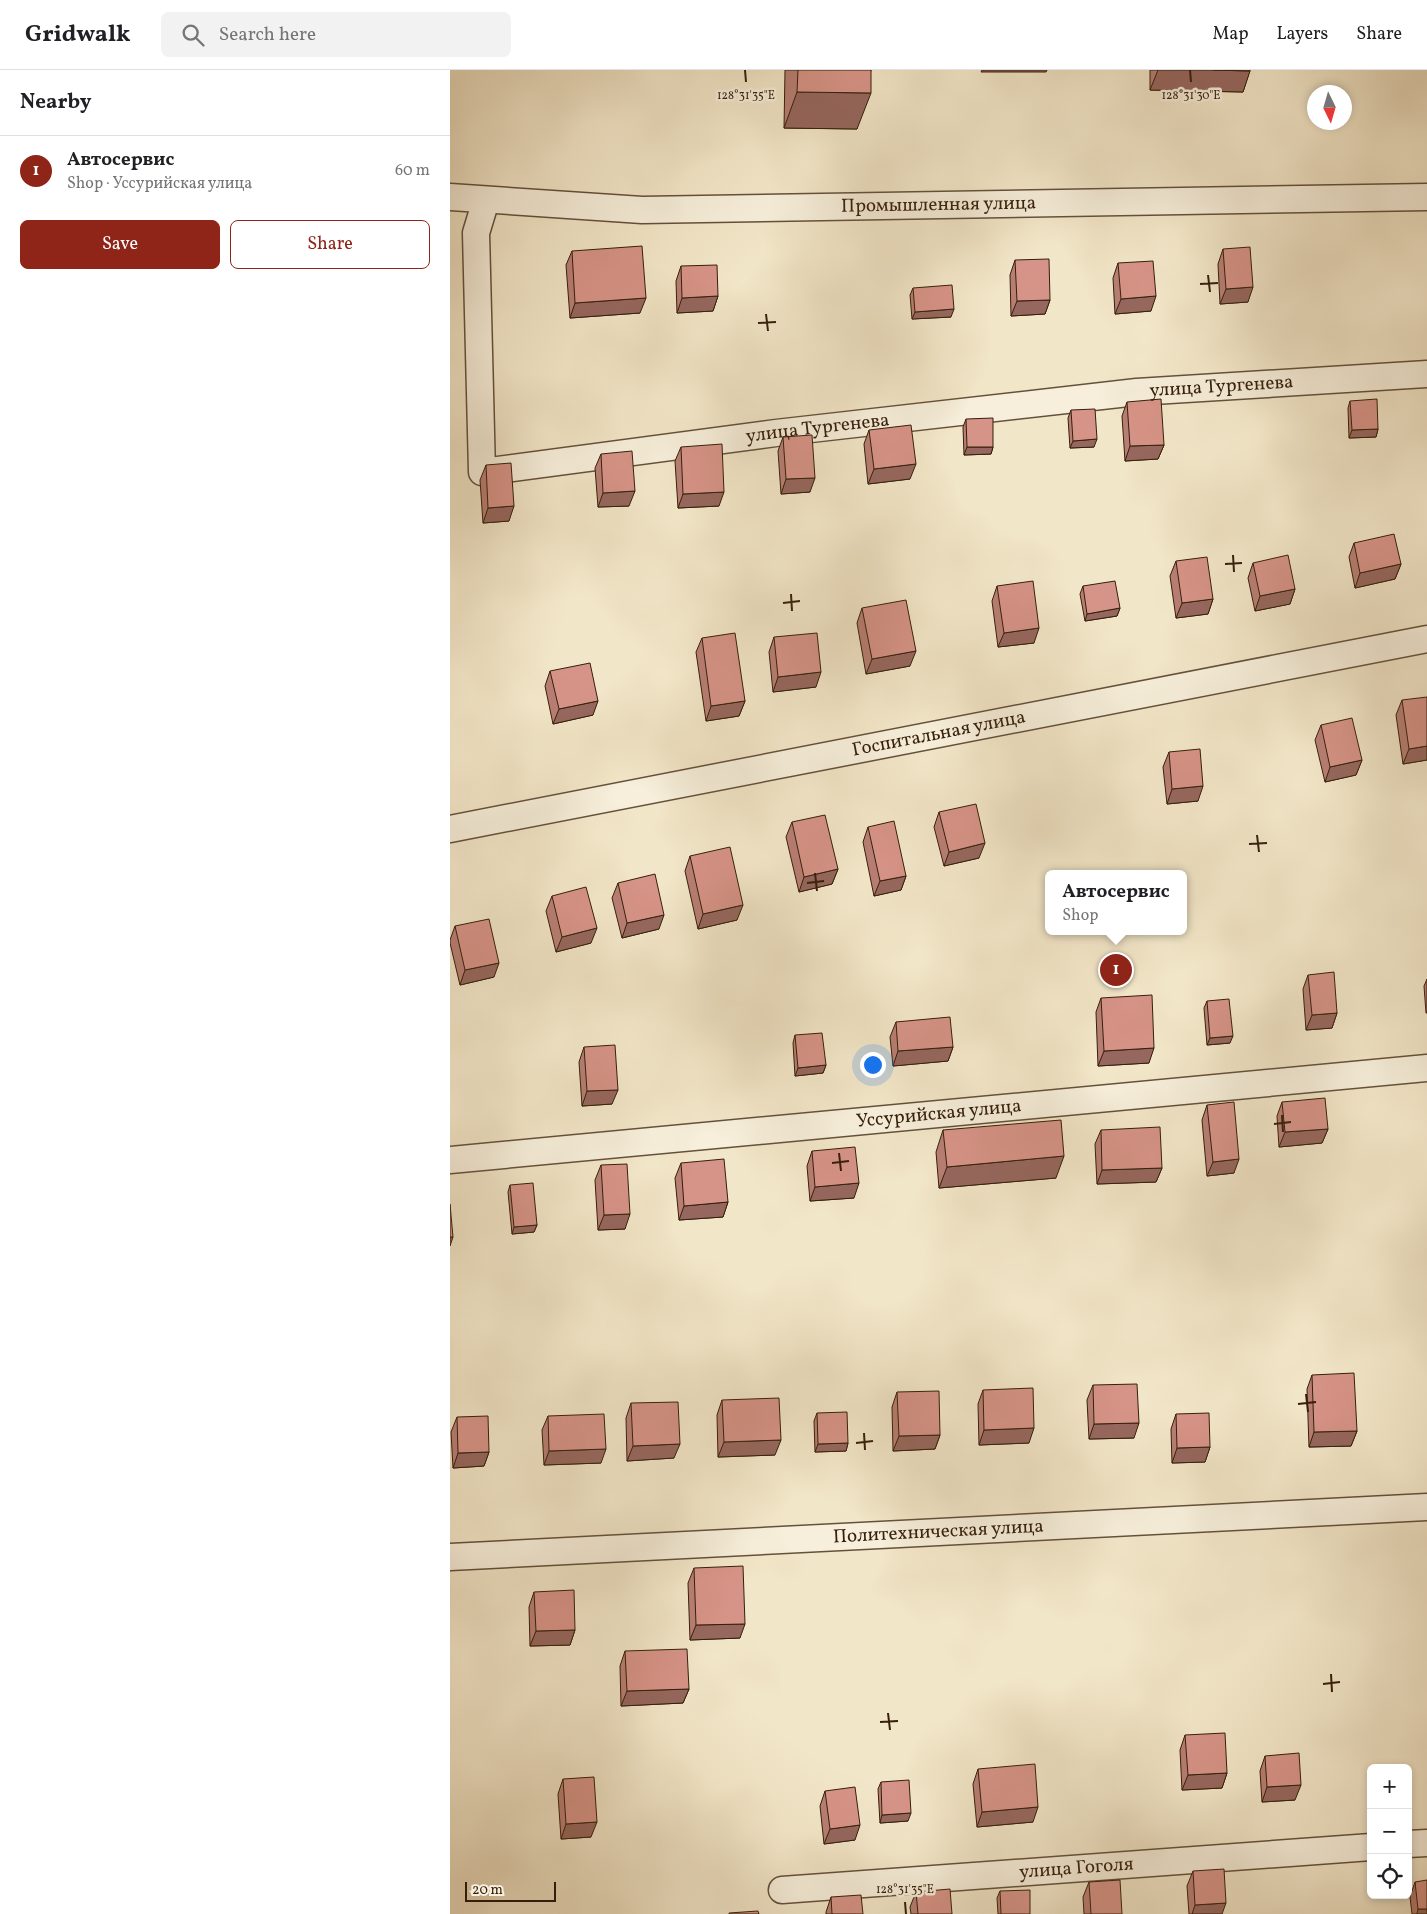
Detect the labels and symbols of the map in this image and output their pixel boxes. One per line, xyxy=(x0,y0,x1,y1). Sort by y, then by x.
north arrow xyxy=(1307,85,1352,130)
text: 128°31'35"E xyxy=(717,88,775,104)
text: 128°31'30"E xyxy=(1161,88,1221,104)
street label: Промышленная улица xyxy=(841,190,1036,220)
street label: улица Тургенева xyxy=(1149,369,1294,404)
street label: улица Тургенева xyxy=(744,407,891,450)
street label: Госпитальная улица xyxy=(850,704,1028,764)
pin: 1 xyxy=(1100,951,1132,989)
your location xyxy=(860,1052,886,1078)
street label: Уссурийская улица xyxy=(855,1093,1023,1135)
street label: Политехническая улица xyxy=(832,1514,1044,1550)
street label: улица Гоголя xyxy=(1018,1851,1134,1886)
scale bar xyxy=(465,1879,556,1902)
text: 128°31'35"E xyxy=(876,1882,934,1898)

